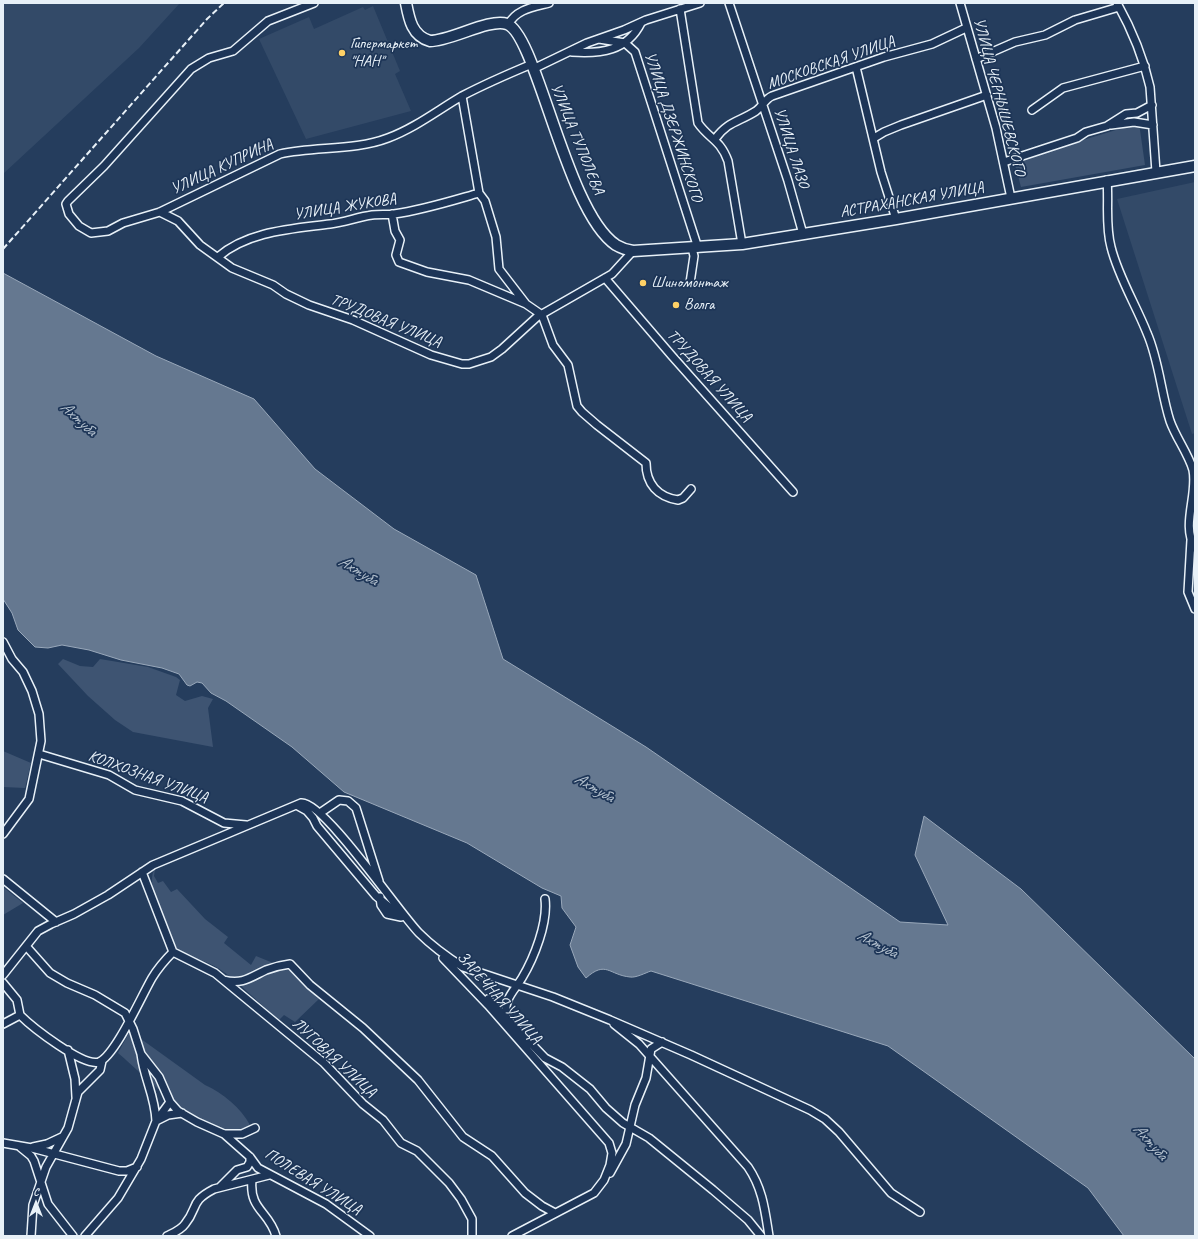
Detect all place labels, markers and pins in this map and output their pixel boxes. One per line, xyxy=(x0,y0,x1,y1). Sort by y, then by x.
place label: Гипермаркет "НАН" xyxy=(350,34,418,72)
marker: Гипермаркет "НАН" xyxy=(337,48,347,58)
place label: Шиномонтаж xyxy=(651,273,727,293)
marker: Шиномонтаж xyxy=(638,278,648,288)
place label: Волга xyxy=(684,295,714,315)
marker: Волга xyxy=(671,300,681,310)

